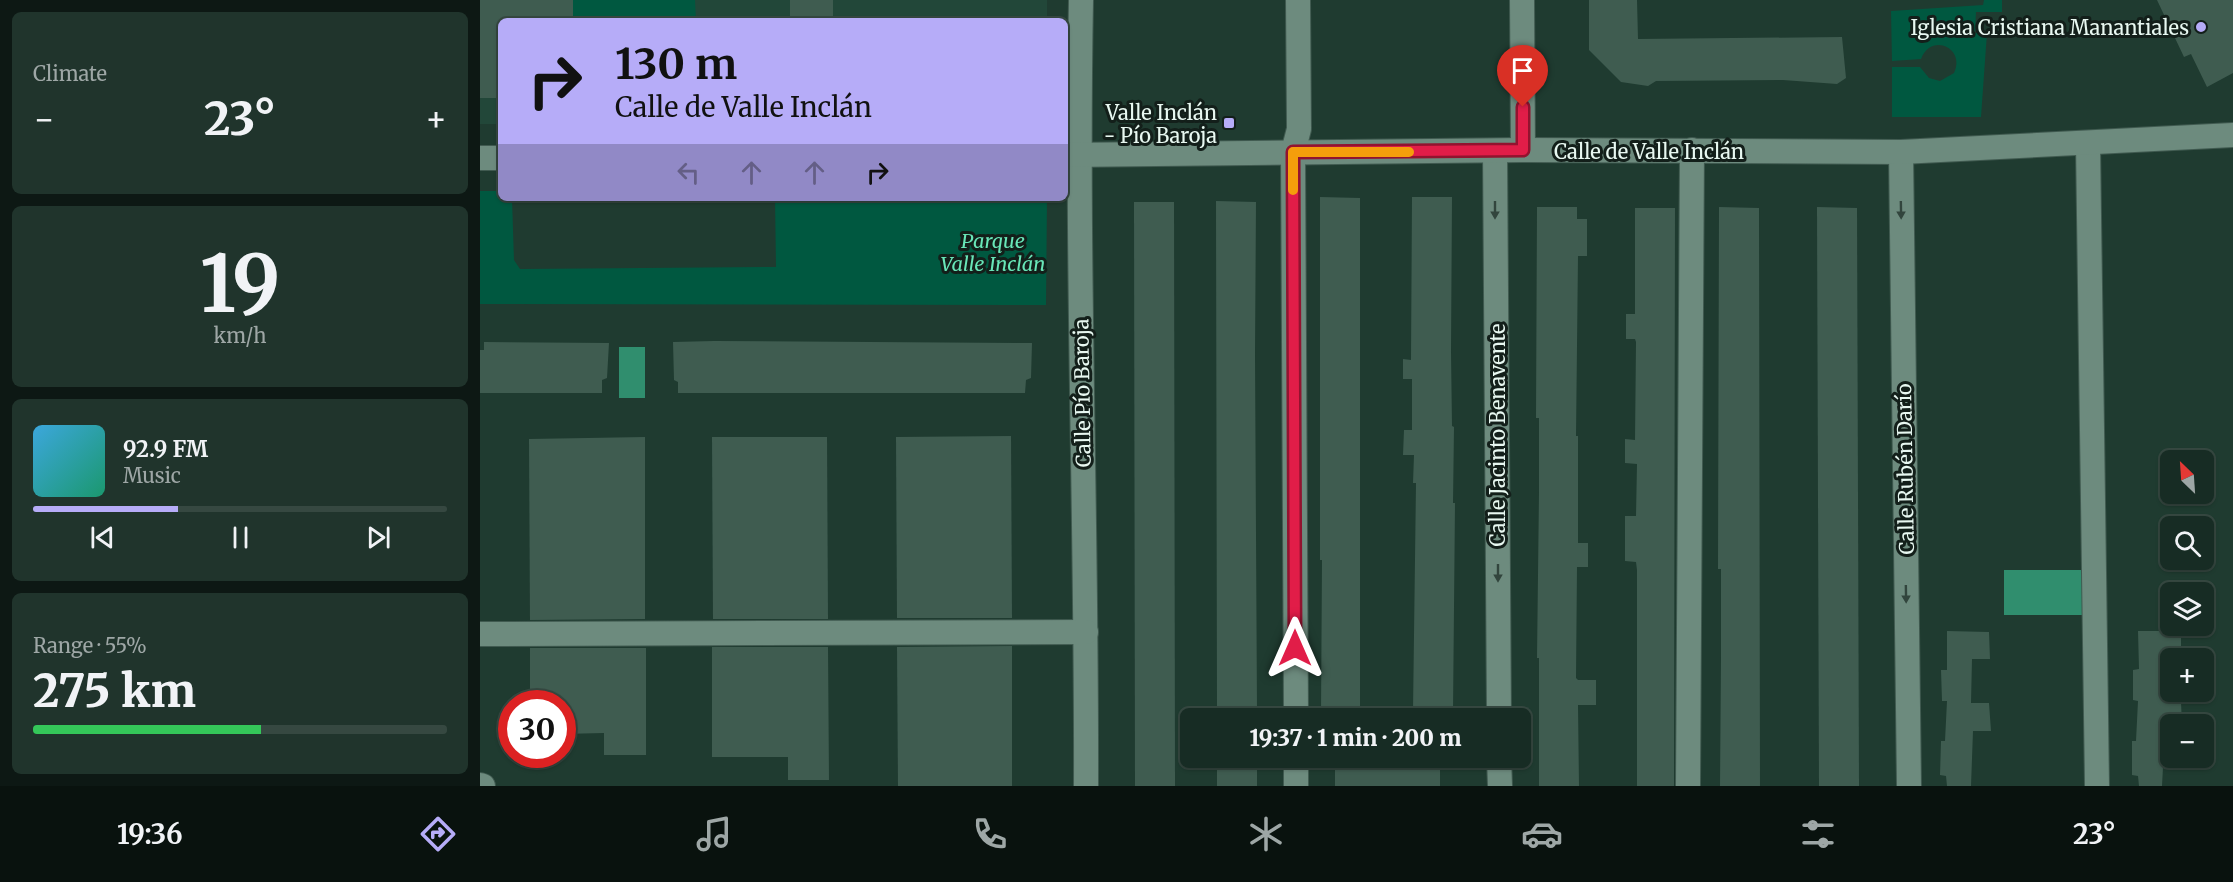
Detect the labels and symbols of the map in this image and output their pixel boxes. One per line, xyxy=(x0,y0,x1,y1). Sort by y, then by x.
place label: Iglesia Cristiana Manantiales xyxy=(1910,15,2189,40)
marker: Iglesia Cristiana Manantiales xyxy=(2194,20,2208,34)
pin xyxy=(1497,45,1548,107)
place label: Valle Inclán - Pío Baroja xyxy=(1104,100,1217,148)
marker: Valle Inclán - Pío Baroja xyxy=(1222,116,1236,130)
street label: Calle de Valle Inclán xyxy=(1554,139,1744,164)
one-way arrow xyxy=(1490,200,1500,219)
one-way arrow xyxy=(1897,201,1906,220)
park label: Parque Valle Inclán xyxy=(941,228,1045,276)
street label: Calle Pío Baroja xyxy=(1068,318,1096,467)
street label: Calle Jacinto Benavente xyxy=(1485,323,1510,547)
street label: Calle Rubén Darío xyxy=(1891,383,1919,555)
north arrow xyxy=(2160,450,2214,504)
one-way arrow xyxy=(1493,563,1503,582)
one-way arrow xyxy=(1902,585,1911,604)
position arrow xyxy=(1263,616,1327,680)
speed limit sign: 30 xyxy=(498,690,576,768)

